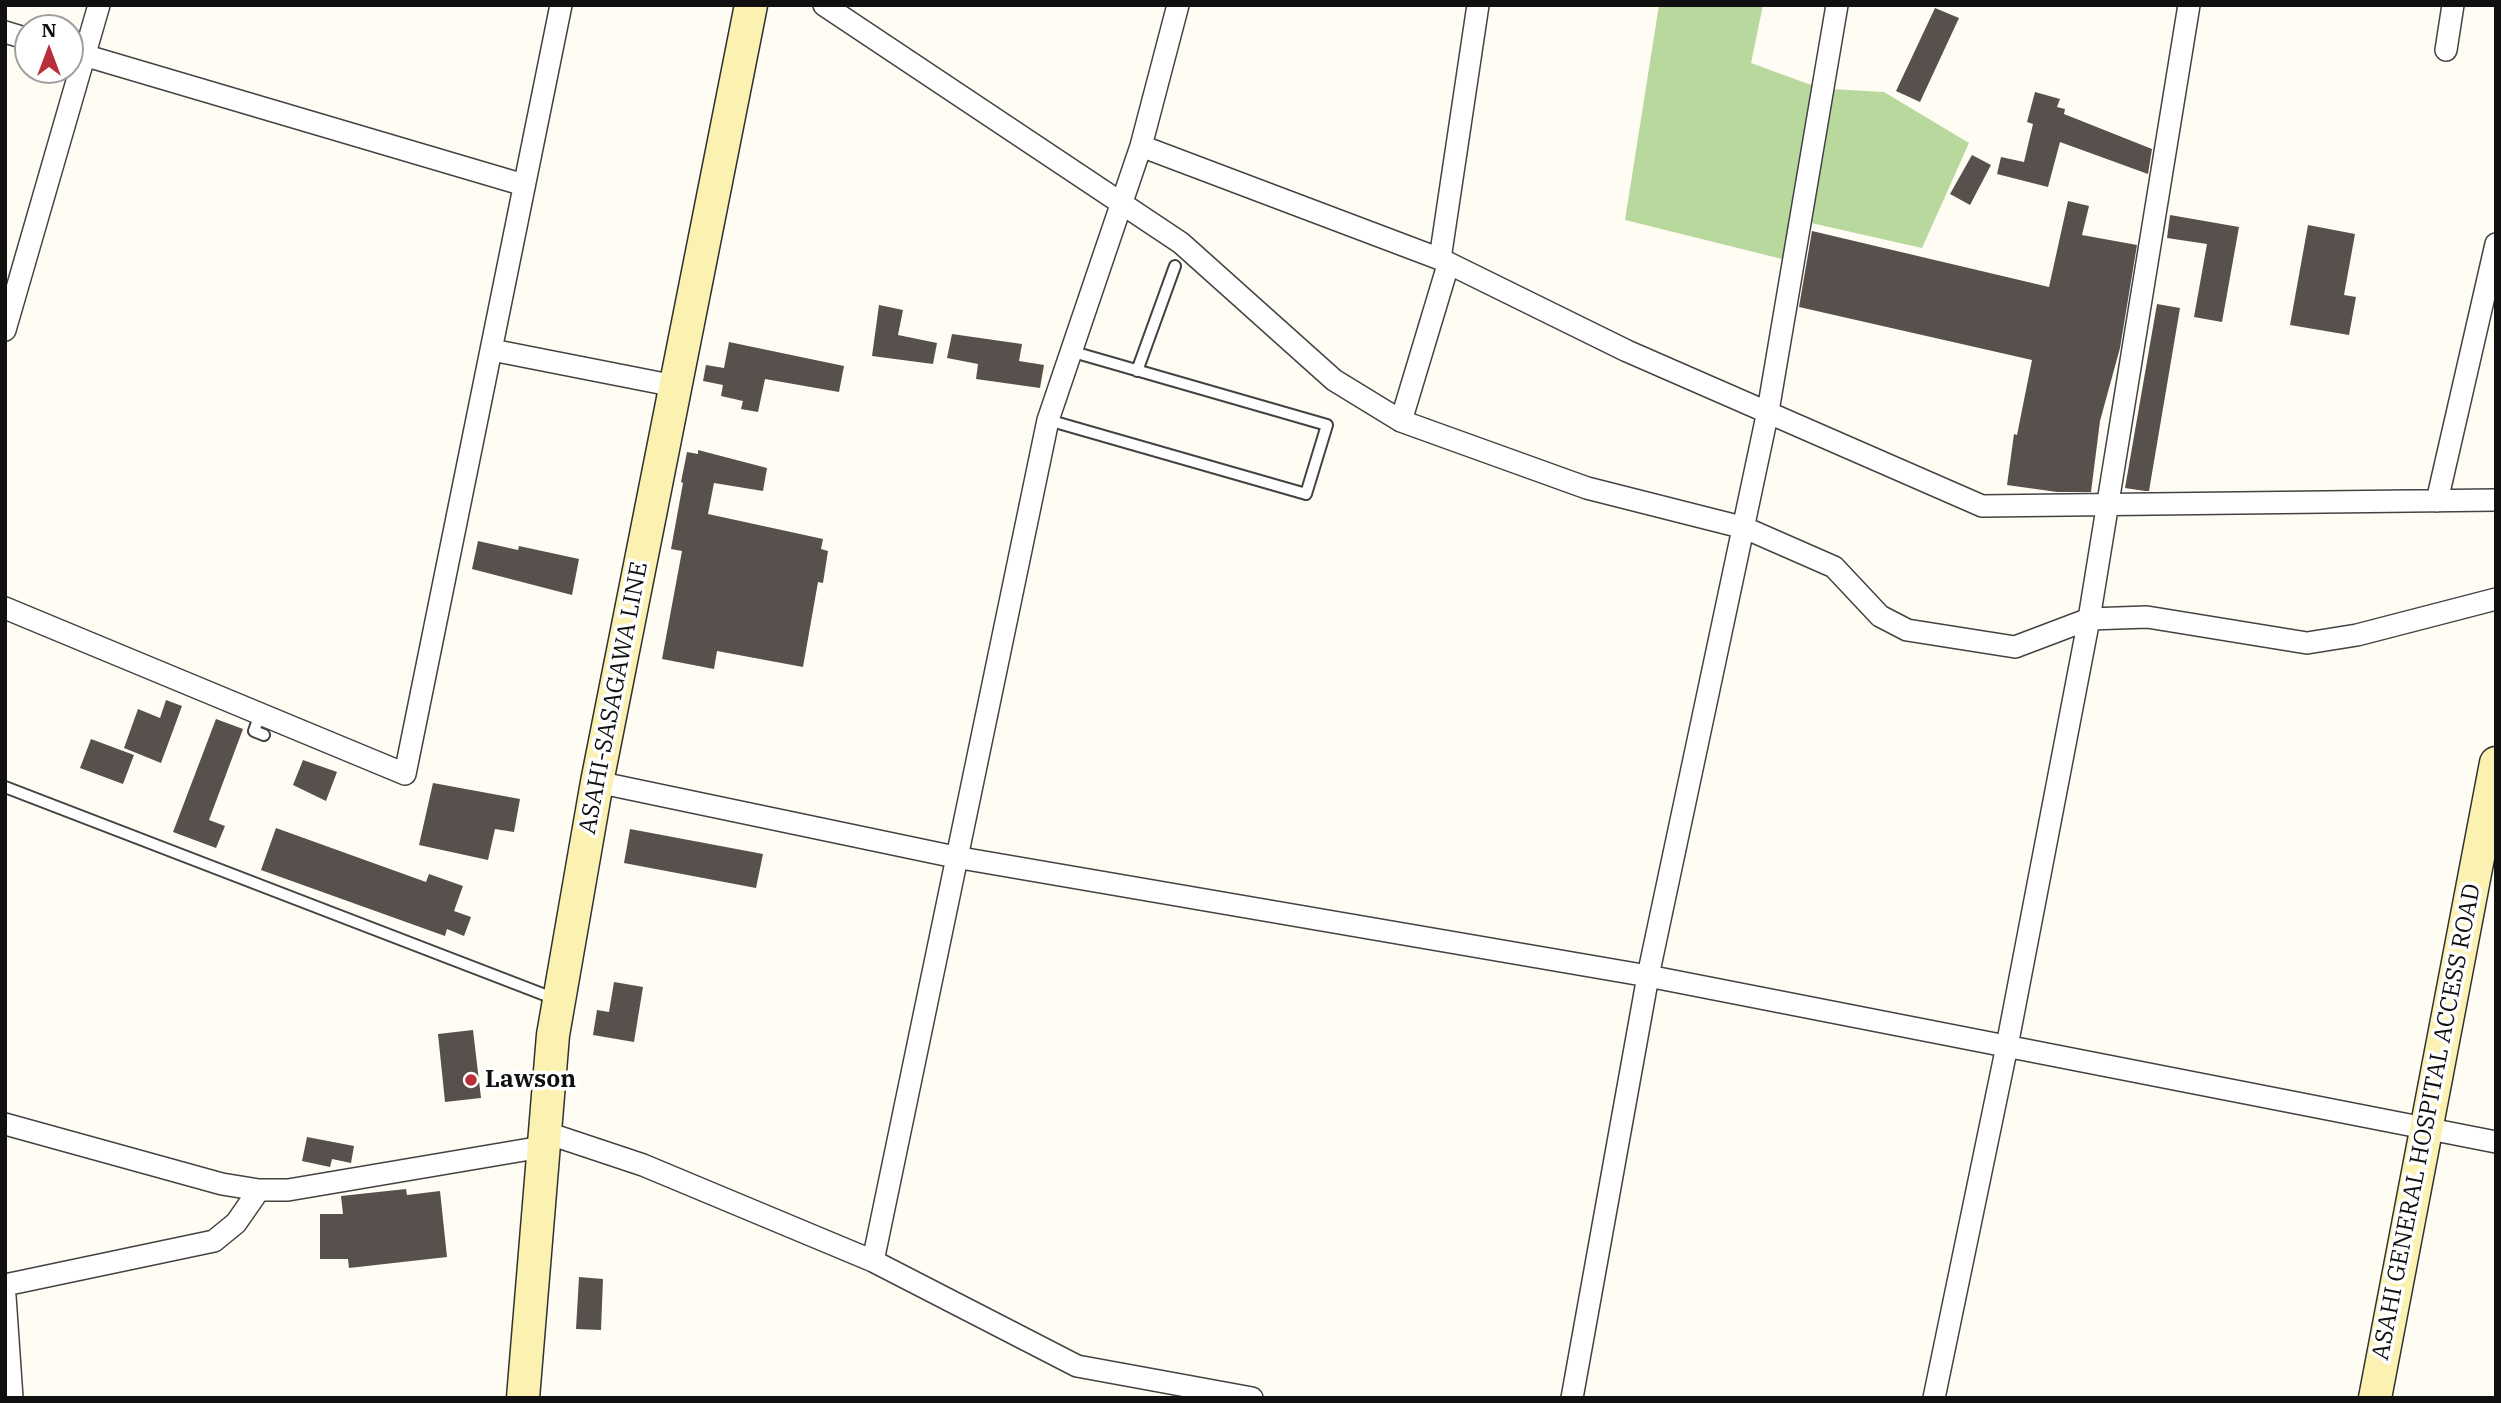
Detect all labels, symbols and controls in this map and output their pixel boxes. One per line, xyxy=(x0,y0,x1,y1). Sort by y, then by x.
north arrow xyxy=(14,14,84,84)
text: N xyxy=(41,18,57,42)
street label: ASAHI-SASAGAWA LINE xyxy=(573,559,655,837)
street label: ASAHI GENERAL HOSPITAL ACCESS ROAD xyxy=(2367,881,2487,1363)
place label: Lawson xyxy=(485,1066,576,1094)
marker: Lawson xyxy=(463,1072,479,1088)

